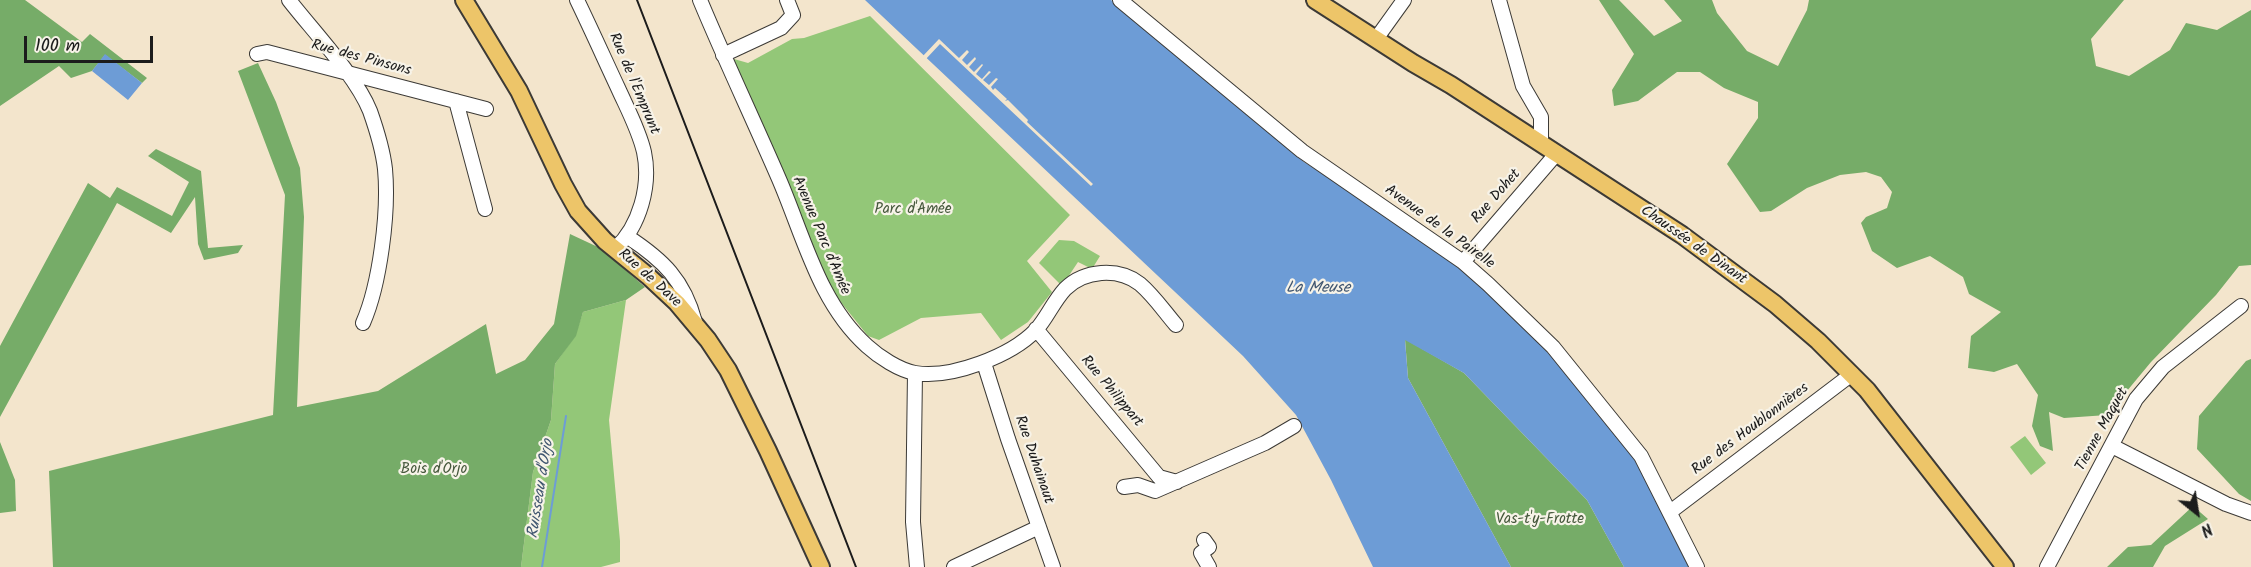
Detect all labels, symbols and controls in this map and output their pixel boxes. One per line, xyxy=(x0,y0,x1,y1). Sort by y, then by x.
scale bar xyxy=(27,24,156,62)
street label: Rue de l'Emprunt xyxy=(603,30,663,138)
text: 100 m xyxy=(35,32,80,61)
street label: Rue des Pinsons xyxy=(309,37,413,81)
street label: Rue Dohet xyxy=(1469,166,1525,228)
street label: Avenue Parc d'Amée xyxy=(787,174,853,298)
street label: Avenue de la Pairelle xyxy=(1380,182,1498,274)
park label: Parc d'Amée xyxy=(875,201,951,219)
street label: Chaussée de Dinant xyxy=(1636,203,1750,289)
street label: Rue de Dave xyxy=(614,246,684,312)
water label: La Meuse xyxy=(1286,279,1350,299)
street label: Rue Philippart xyxy=(1076,353,1146,431)
street label: Rue des Houblonnières xyxy=(1689,380,1813,480)
street label: Tienne Maquet xyxy=(2073,385,2133,475)
street label: Rue Duhainaut xyxy=(1009,413,1057,507)
water label: Ruisseau d'Orjo xyxy=(525,438,559,540)
park label: Bois d'Orjo xyxy=(401,461,467,479)
north arrow xyxy=(2167,483,2227,543)
park label: Vas-t'y-Frotte xyxy=(1496,511,1584,529)
text: N xyxy=(2196,516,2217,542)

